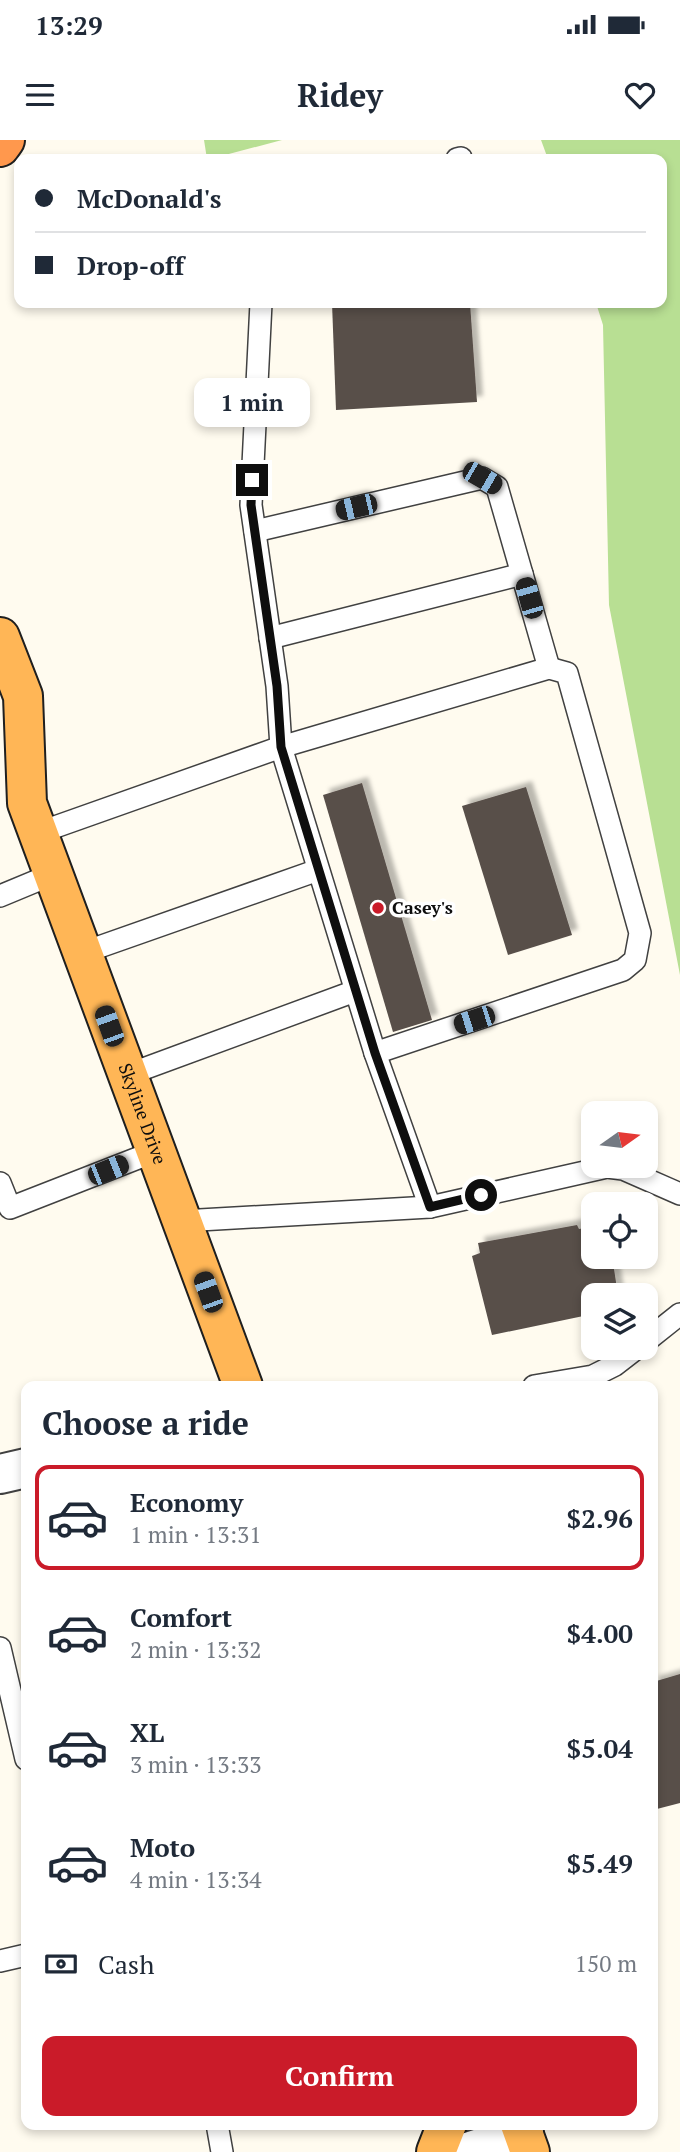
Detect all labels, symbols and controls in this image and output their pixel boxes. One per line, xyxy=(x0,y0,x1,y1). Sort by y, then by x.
text: 13:29 xyxy=(35,8,103,42)
text: Ridey xyxy=(297,74,383,116)
icon: menu xyxy=(21,76,59,114)
icon: heart xyxy=(621,76,659,114)
text: McDonald's xyxy=(77,181,221,215)
text: Drop-off xyxy=(77,248,184,282)
callout: 1 min xyxy=(194,378,310,428)
text: 1 min xyxy=(221,387,283,418)
car xyxy=(459,458,506,498)
route end xyxy=(236,464,268,496)
car xyxy=(334,492,379,522)
car xyxy=(514,575,545,621)
place label: Casey's xyxy=(392,895,453,919)
marker: Casey's xyxy=(370,900,386,916)
car xyxy=(92,1003,127,1049)
car xyxy=(451,1004,498,1036)
street label: Skyline Drive xyxy=(113,1060,173,1167)
north arrow xyxy=(581,1101,658,1178)
map controls xyxy=(581,1101,658,1360)
car xyxy=(85,1152,132,1188)
route start xyxy=(465,1179,497,1211)
button: locate xyxy=(581,1192,658,1269)
car xyxy=(191,1269,226,1315)
button: layers xyxy=(581,1283,658,1360)
text: Choose a ride xyxy=(42,1402,249,1444)
text: Economy xyxy=(130,1485,243,1519)
icon: car xyxy=(46,1486,109,1549)
text: $2.96 xyxy=(567,1501,633,1535)
text: 1 min · 13:31 xyxy=(130,1519,262,1550)
text: Comfort xyxy=(130,1600,232,1634)
icon: car xyxy=(46,1601,109,1664)
text: $4.00 xyxy=(567,1616,633,1650)
text: 2 min · 13:32 xyxy=(130,1634,262,1665)
text: XL xyxy=(130,1715,164,1749)
icon: car xyxy=(46,1716,109,1779)
text: $5.04 xyxy=(567,1731,633,1765)
text: 3 min · 13:33 xyxy=(130,1749,262,1780)
text: Moto xyxy=(130,1830,195,1864)
icon: car xyxy=(46,1831,109,1894)
text: $5.49 xyxy=(567,1846,633,1880)
text: 4 min · 13:34 xyxy=(130,1864,262,1895)
icon: cash xyxy=(42,1945,80,1983)
text: Cash xyxy=(98,1947,154,1981)
text: 150 m xyxy=(575,1948,637,1979)
button: Confirm xyxy=(42,2036,637,2116)

